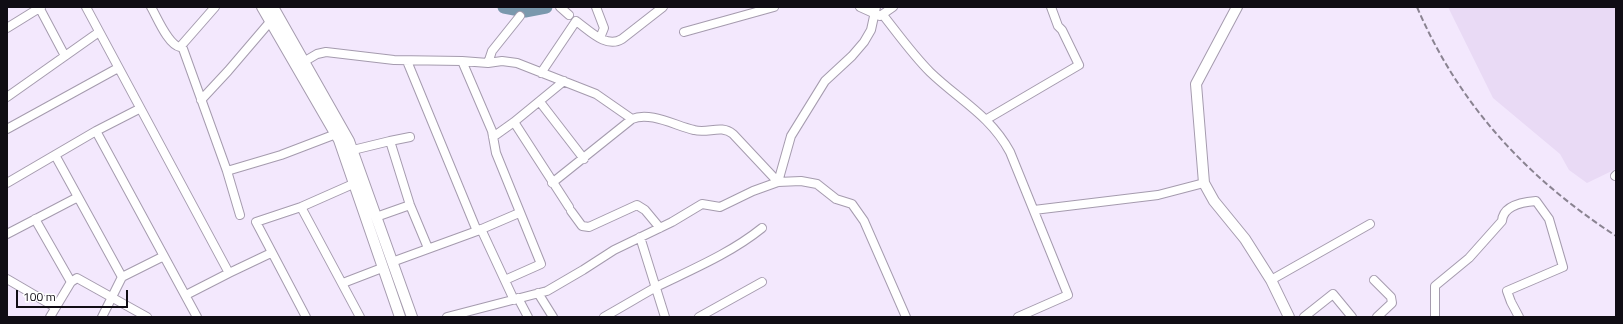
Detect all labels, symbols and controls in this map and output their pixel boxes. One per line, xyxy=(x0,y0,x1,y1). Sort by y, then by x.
scale bar xyxy=(18,282,130,308)
text: 100 m xyxy=(23,287,56,306)

